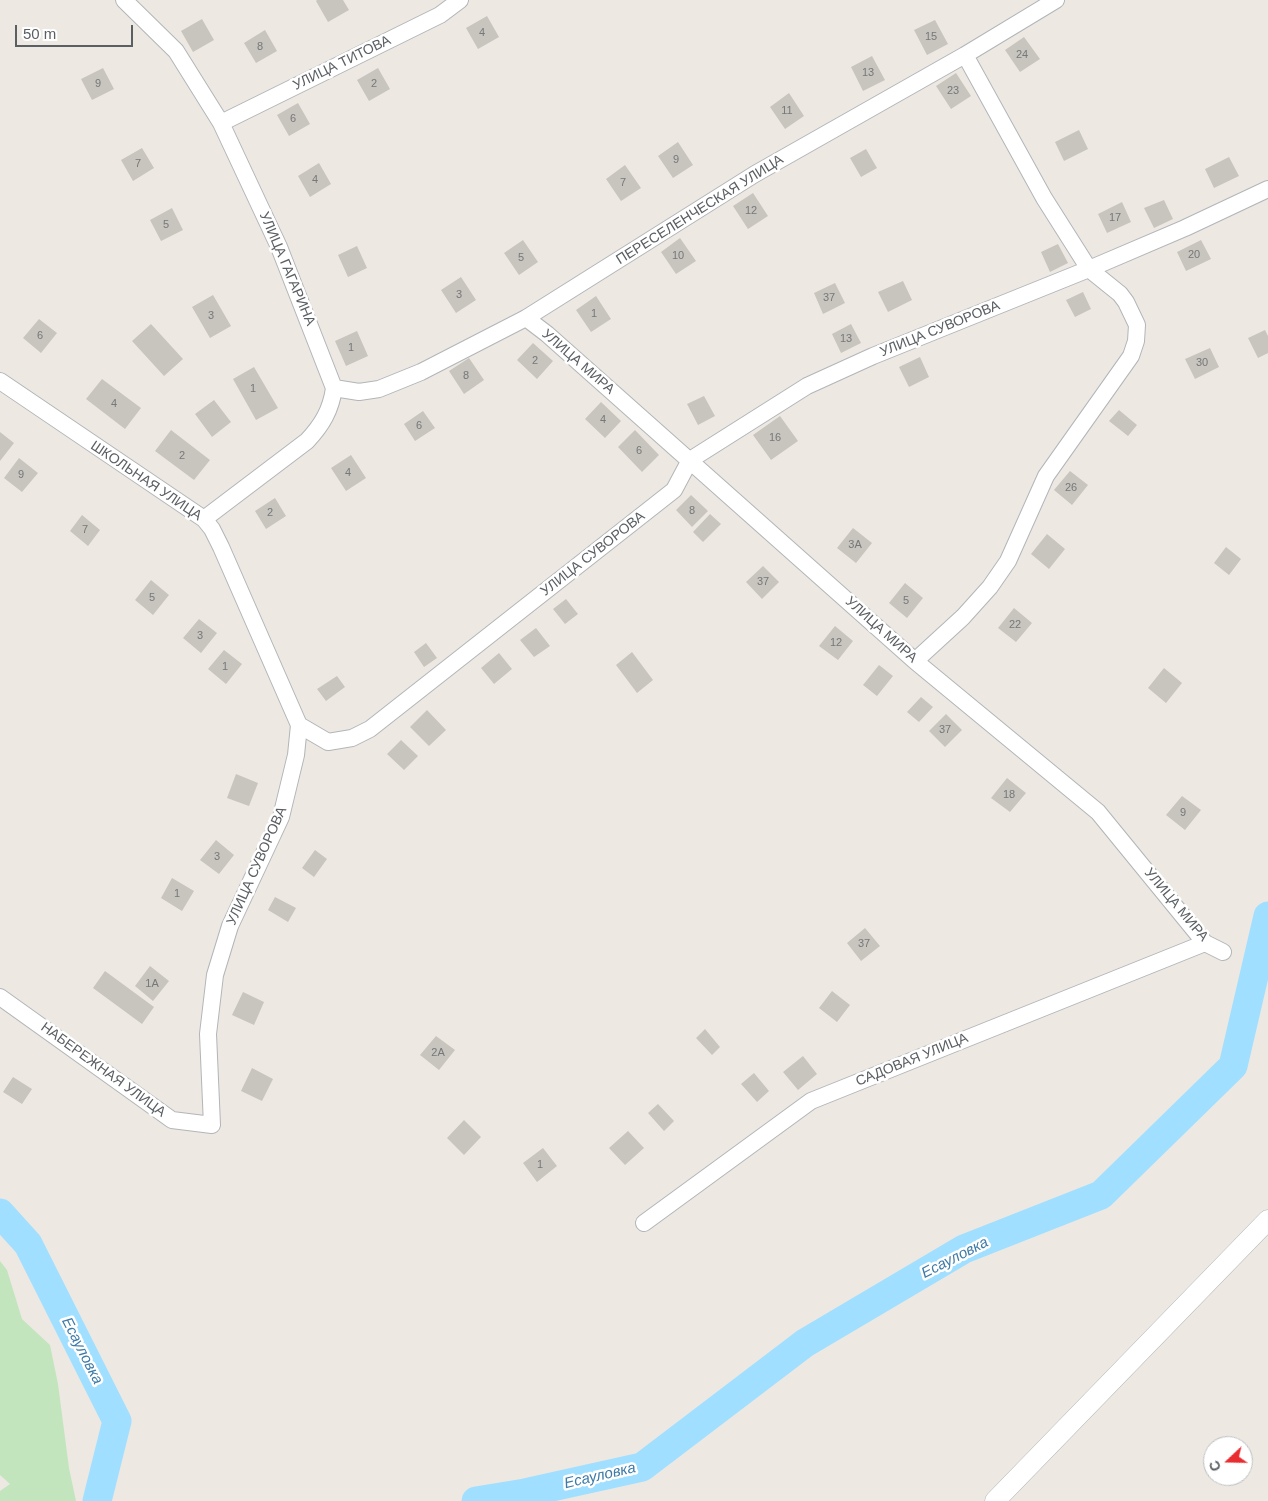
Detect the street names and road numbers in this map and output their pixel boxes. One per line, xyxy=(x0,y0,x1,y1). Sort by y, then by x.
street label: УЛИЦА ТИТОВА xyxy=(290,32,394,94)
street label: ПЕРЕСЕЛЕНЧЕСКАЯ УЛИЦА xyxy=(613,152,787,268)
street label: УЛИЦА ГАГАРИНА xyxy=(255,210,319,328)
street label: УЛИЦА СУВОРОВА xyxy=(878,297,1002,361)
street label: УЛИЦА МИРА xyxy=(538,326,618,398)
street label: ШКОЛЬНАЯ УЛИЦА xyxy=(87,437,205,525)
street label: УЛИЦА СУВОРОВА xyxy=(538,508,648,600)
street label: УЛИЦА МИРА xyxy=(842,593,920,667)
street label: УЛИЦА СУВОРОВА xyxy=(223,804,291,928)
street label: УЛИЦА МИРА xyxy=(1140,865,1212,945)
street label: НАБЕРЕЖНАЯ УЛИЦА xyxy=(37,1019,169,1121)
street label: САДОВАЯ УЛИЦА xyxy=(853,1030,971,1090)

